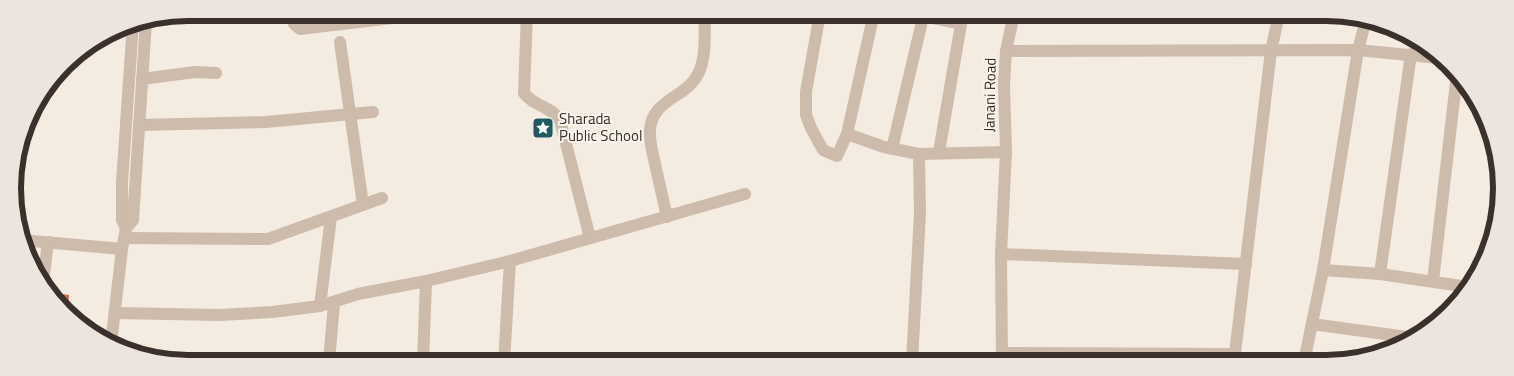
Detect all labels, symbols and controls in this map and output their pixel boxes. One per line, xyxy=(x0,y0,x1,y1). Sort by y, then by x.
street label: Janani Road xyxy=(977,58,1002,132)
place label: Sharada Public School xyxy=(559,107,642,147)
place icon: Sharada Public School xyxy=(531,116,555,140)

